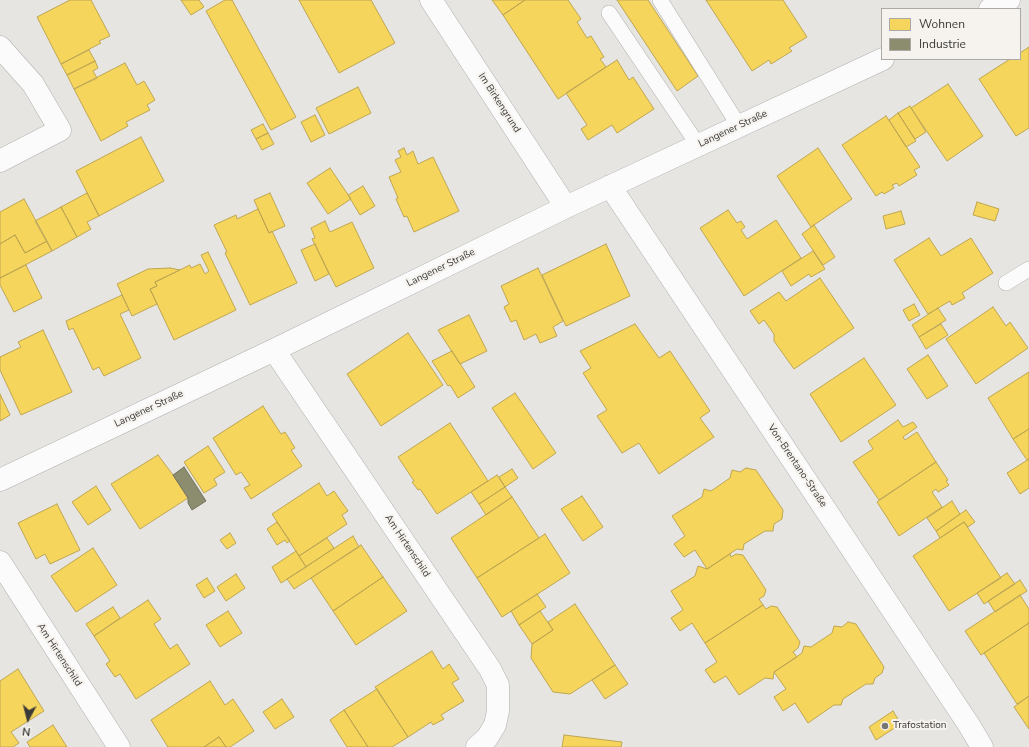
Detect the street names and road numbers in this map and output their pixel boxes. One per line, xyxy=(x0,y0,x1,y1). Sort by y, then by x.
street label: Im Birkengrund xyxy=(475,71,523,135)
street label: Langener Straße xyxy=(697,108,769,150)
street label: Langener Straße xyxy=(405,246,477,290)
street label: Langener Straße xyxy=(113,388,185,430)
street label: Von-Brentano-Straße xyxy=(765,422,829,510)
street label: Am Hirtenschild xyxy=(382,512,432,580)
street label: Am Hirtenschild xyxy=(34,621,84,689)

